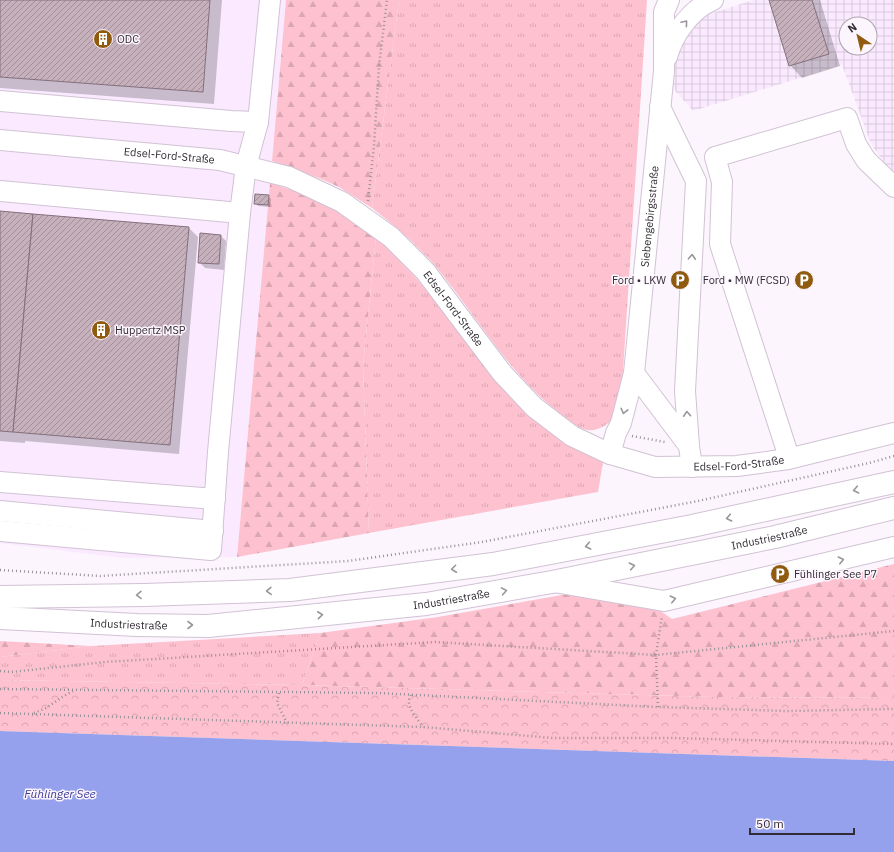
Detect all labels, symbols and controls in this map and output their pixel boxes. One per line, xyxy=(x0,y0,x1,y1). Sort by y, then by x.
north arrow xyxy=(838,16,878,56)
one-way arrow xyxy=(680,20,687,28)
text: N xyxy=(845,20,860,36)
building icon: ODC xyxy=(92,28,114,50)
place label: ODC xyxy=(117,32,139,46)
street label: Edsel-Ford-Straße xyxy=(123,144,215,166)
street label: Siebengebirgsstraße xyxy=(638,165,662,268)
one-way arrow xyxy=(688,254,697,260)
street label: Edsel-Ford-Straße xyxy=(420,268,486,349)
parking icon: Ford • LKW xyxy=(669,269,691,291)
parking icon: Ford • MW (FCSD) xyxy=(793,269,815,291)
place label: Ford • LKW xyxy=(612,273,666,287)
place label: Ford • MW (FCSD) xyxy=(703,273,790,287)
building icon: Huppertz MSP xyxy=(90,319,112,341)
place label: Huppertz MSP xyxy=(115,323,186,337)
one-way arrow xyxy=(621,408,629,414)
one-way arrow xyxy=(682,411,691,417)
street label: Edsel-Ford-Straße xyxy=(693,453,785,474)
one-way arrow xyxy=(853,486,859,494)
one-way arrow xyxy=(726,513,732,521)
street label: Industriestraße xyxy=(730,522,809,553)
one-way arrow xyxy=(585,541,591,549)
one-way arrow xyxy=(838,556,844,564)
one-way arrow xyxy=(629,563,635,571)
parking icon: Fühlinger See P7 xyxy=(769,563,791,585)
one-way arrow xyxy=(451,564,457,573)
place label: Fühlinger See P7 xyxy=(794,567,877,581)
street label: Industriestraße xyxy=(412,586,491,612)
one-way arrow xyxy=(266,587,272,595)
one-way arrow xyxy=(501,587,507,595)
one-way arrow xyxy=(136,591,142,599)
one-way arrow xyxy=(670,595,677,604)
one-way arrow xyxy=(317,611,323,620)
street label: Industriestraße xyxy=(90,616,168,632)
one-way arrow xyxy=(187,621,193,630)
water label: Fühlinger See xyxy=(24,786,96,801)
scale bar xyxy=(750,810,854,836)
text: 50 m xyxy=(756,816,784,831)

